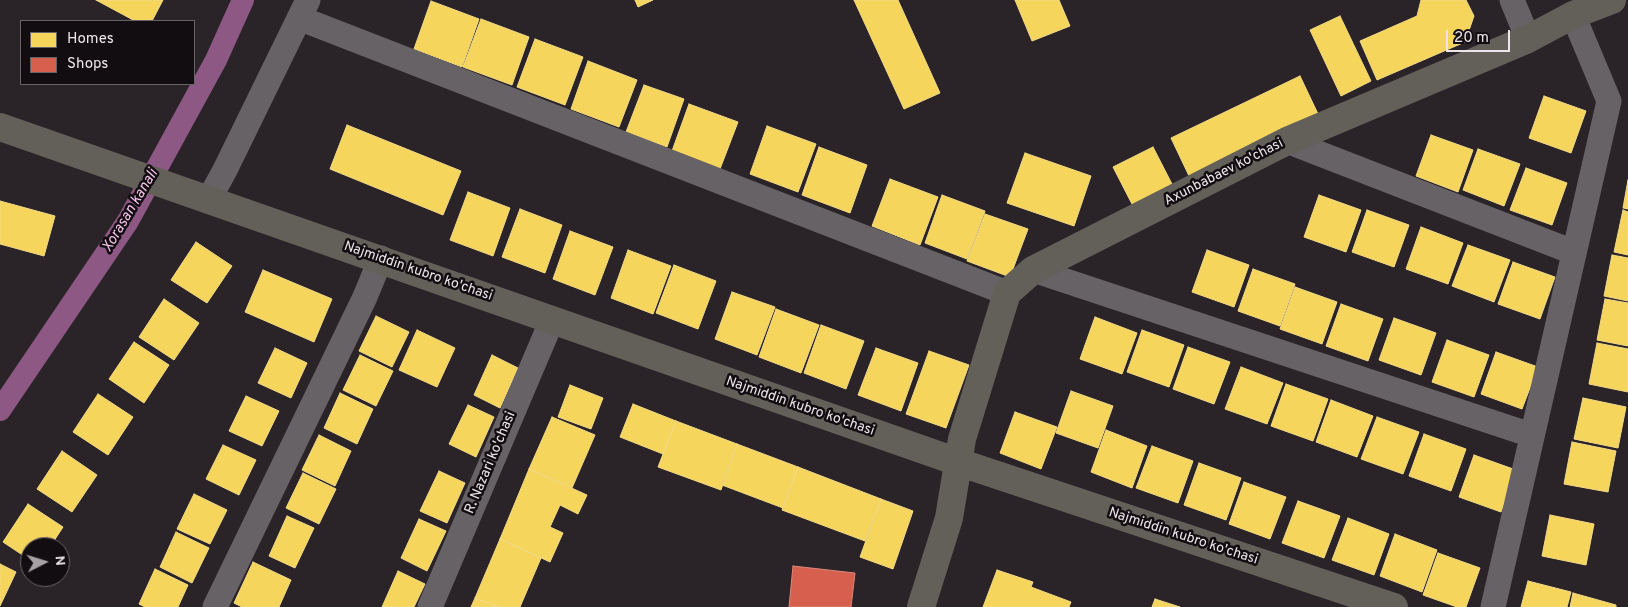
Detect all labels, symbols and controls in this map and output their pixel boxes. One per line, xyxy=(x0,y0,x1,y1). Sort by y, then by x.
legend xyxy=(20,20,195,85)
scale bar xyxy=(1448,20,1512,52)
text: 20 m xyxy=(1454,29,1489,48)
text: Homes xyxy=(67,30,114,49)
text: Shops xyxy=(67,55,108,74)
street label: Axunbabaev ko'chasi xyxy=(1162,136,1286,210)
water label: Xorasan kanali xyxy=(99,166,163,256)
street label: Najmiddin kubro ko'chasi xyxy=(341,239,495,305)
street label: Najmiddin kubro ko'chasi xyxy=(723,374,877,440)
street label: R. Nazari ko'chasi xyxy=(462,409,520,517)
street label: Najmiddin kubro ko'chasi xyxy=(1106,505,1260,569)
north arrow xyxy=(20,537,70,587)
text: N xyxy=(51,555,68,566)

